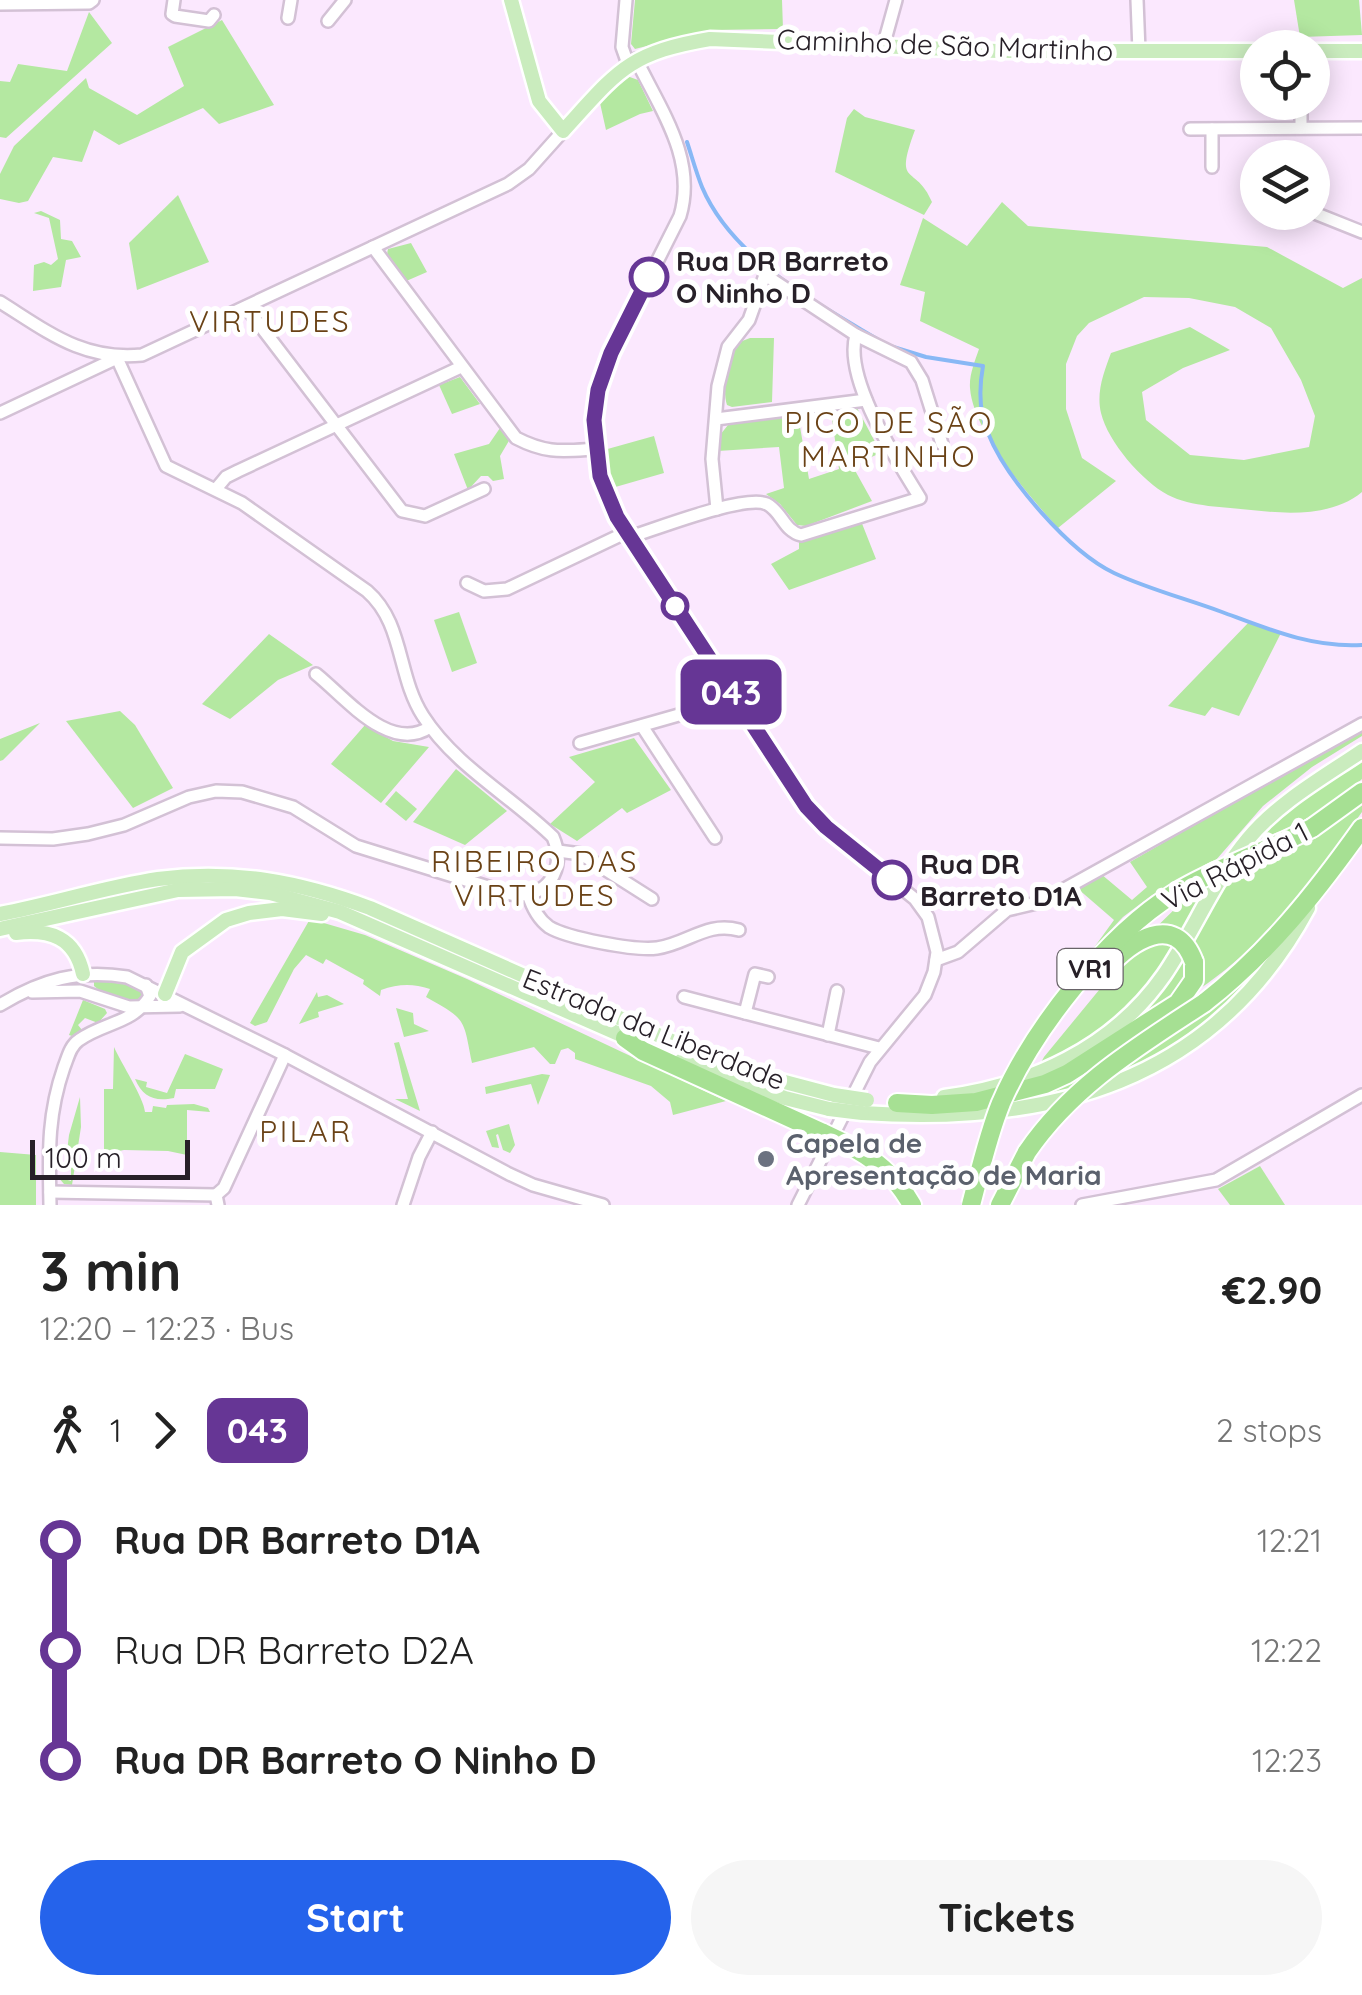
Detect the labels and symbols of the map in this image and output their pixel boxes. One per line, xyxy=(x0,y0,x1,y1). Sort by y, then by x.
street label: Caminho de São Martinho xyxy=(776,21,1114,68)
place label: Rua DR Barreto O Ninho D xyxy=(676,243,889,310)
marker: Rua DR Barreto O Ninho D xyxy=(630,258,668,296)
district label: VIRTUDES xyxy=(189,302,351,340)
district label: PICO DE SÃO MARTINHO xyxy=(784,403,994,475)
unlabelled marker xyxy=(662,593,688,619)
line badge: 043 xyxy=(674,660,788,724)
street label: Via Rápida 1 xyxy=(1156,814,1314,917)
district label: RIBEIRO DAS VIRTUDES xyxy=(431,842,639,914)
place label: Rua DR Barreto D1A xyxy=(920,846,1082,913)
marker: Rua DR Barreto D1A xyxy=(873,861,911,899)
road number: VR1 xyxy=(1058,949,1122,989)
street label: Estrada da Liberdade xyxy=(518,960,790,1097)
district label: PILAR xyxy=(259,1112,353,1150)
place label: Capela de Apresentação de Maria xyxy=(786,1125,1102,1192)
scale bar xyxy=(30,1135,190,1180)
marker: Capela de Apresentação de Maria xyxy=(755,1148,777,1170)

